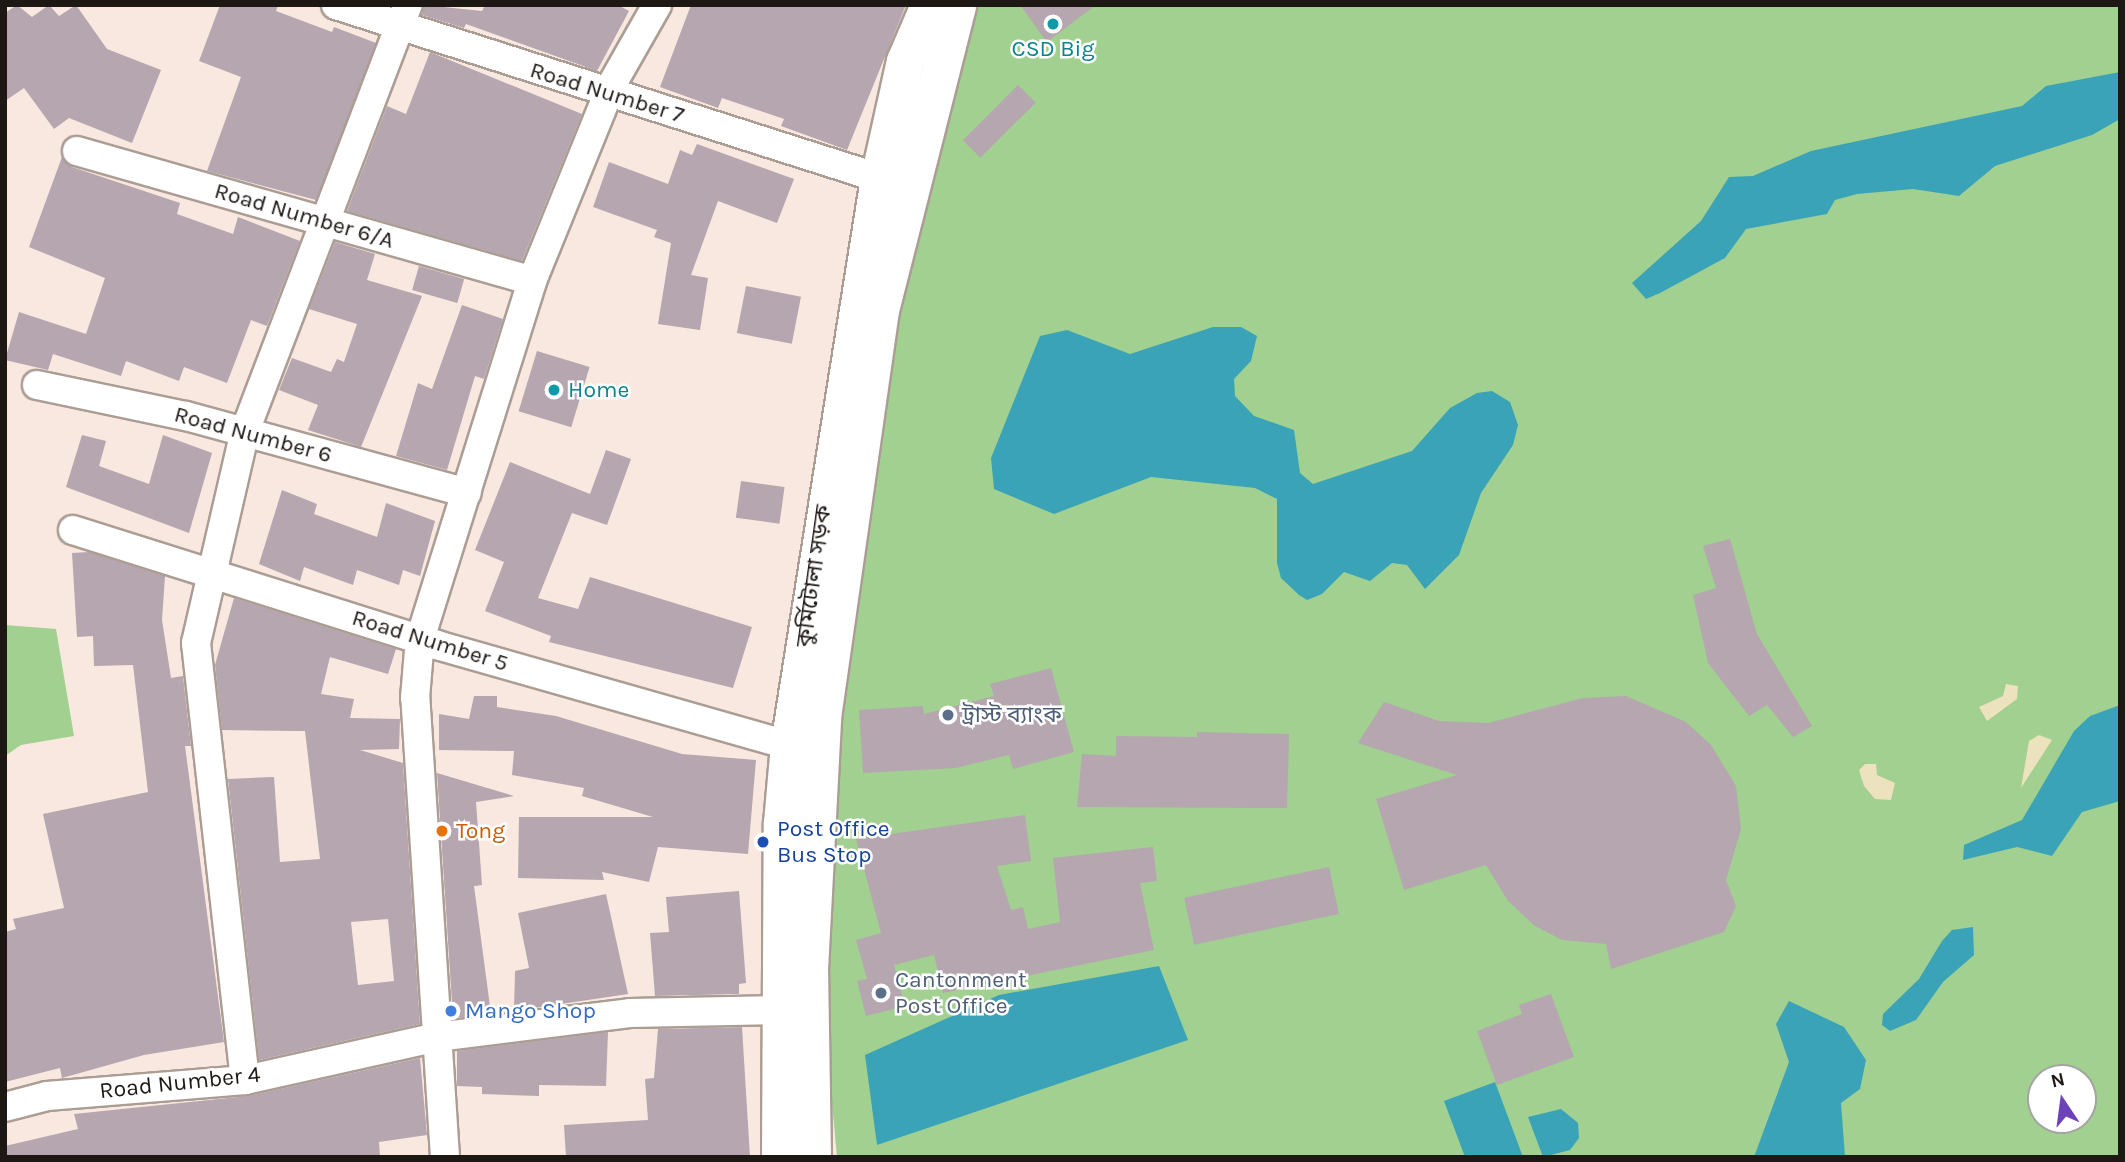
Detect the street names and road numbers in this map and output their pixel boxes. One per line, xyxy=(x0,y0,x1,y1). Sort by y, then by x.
street label: Road Number 7 xyxy=(527,56,687,130)
street label: Road Number 6/A xyxy=(211,177,397,255)
street label: Road Number 6 xyxy=(171,401,335,469)
street label: কুর্মিটোলা সড়ক xyxy=(790,503,838,649)
street label: Road Number 5 xyxy=(349,604,511,678)
street label: Road Number 4 xyxy=(98,1061,262,1105)

